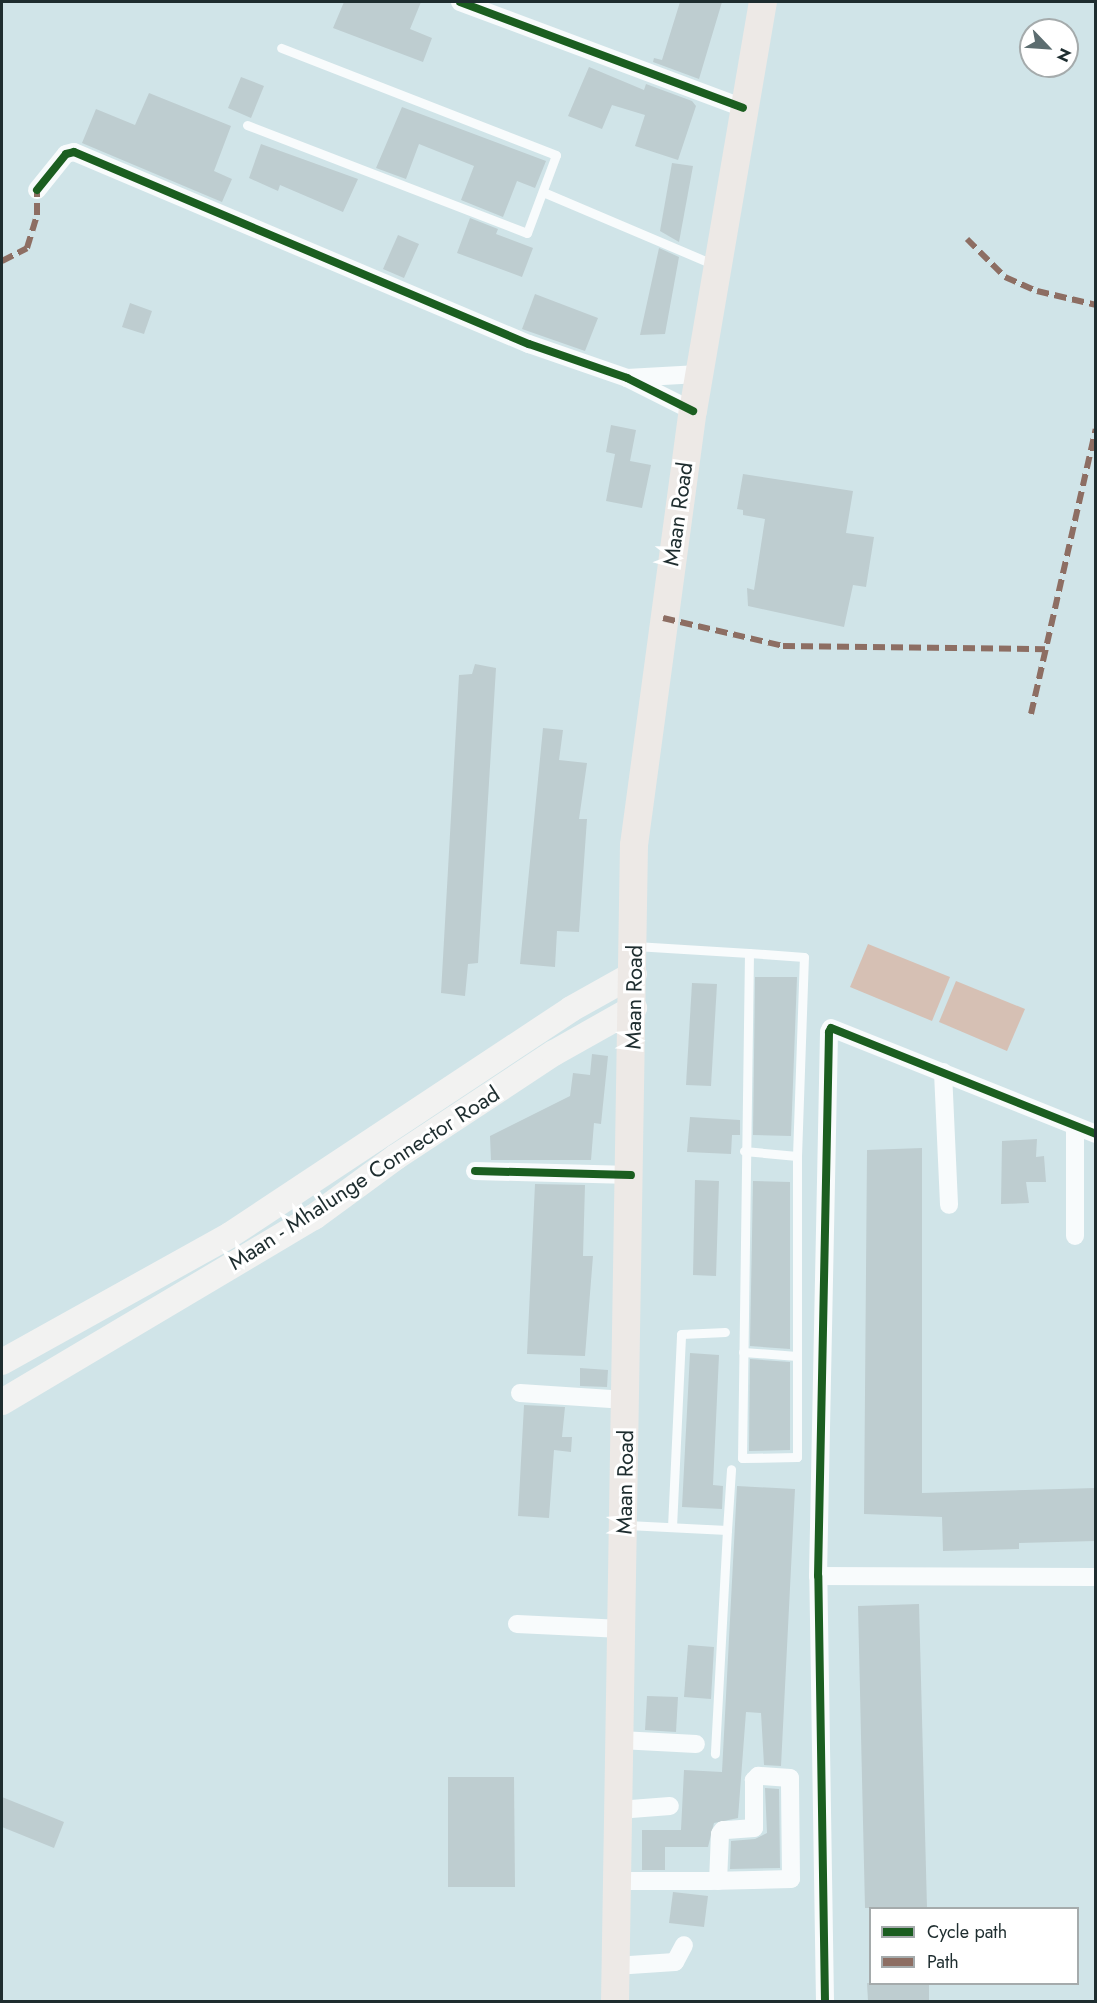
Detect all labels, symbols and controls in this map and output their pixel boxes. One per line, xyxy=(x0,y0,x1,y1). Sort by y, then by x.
north arrow xyxy=(1019,18,1079,78)
text: N xyxy=(1051,44,1077,66)
street label: Maan Road xyxy=(658,460,698,568)
street label: Maan Road xyxy=(620,944,648,1050)
street label: Maan - Mhalunge Connector Road xyxy=(224,1080,504,1276)
street label: Maan Road xyxy=(611,1429,639,1535)
legend xyxy=(869,1907,1079,1985)
text: Cycle path xyxy=(927,1919,1007,1945)
text: Path xyxy=(927,1949,959,1975)

